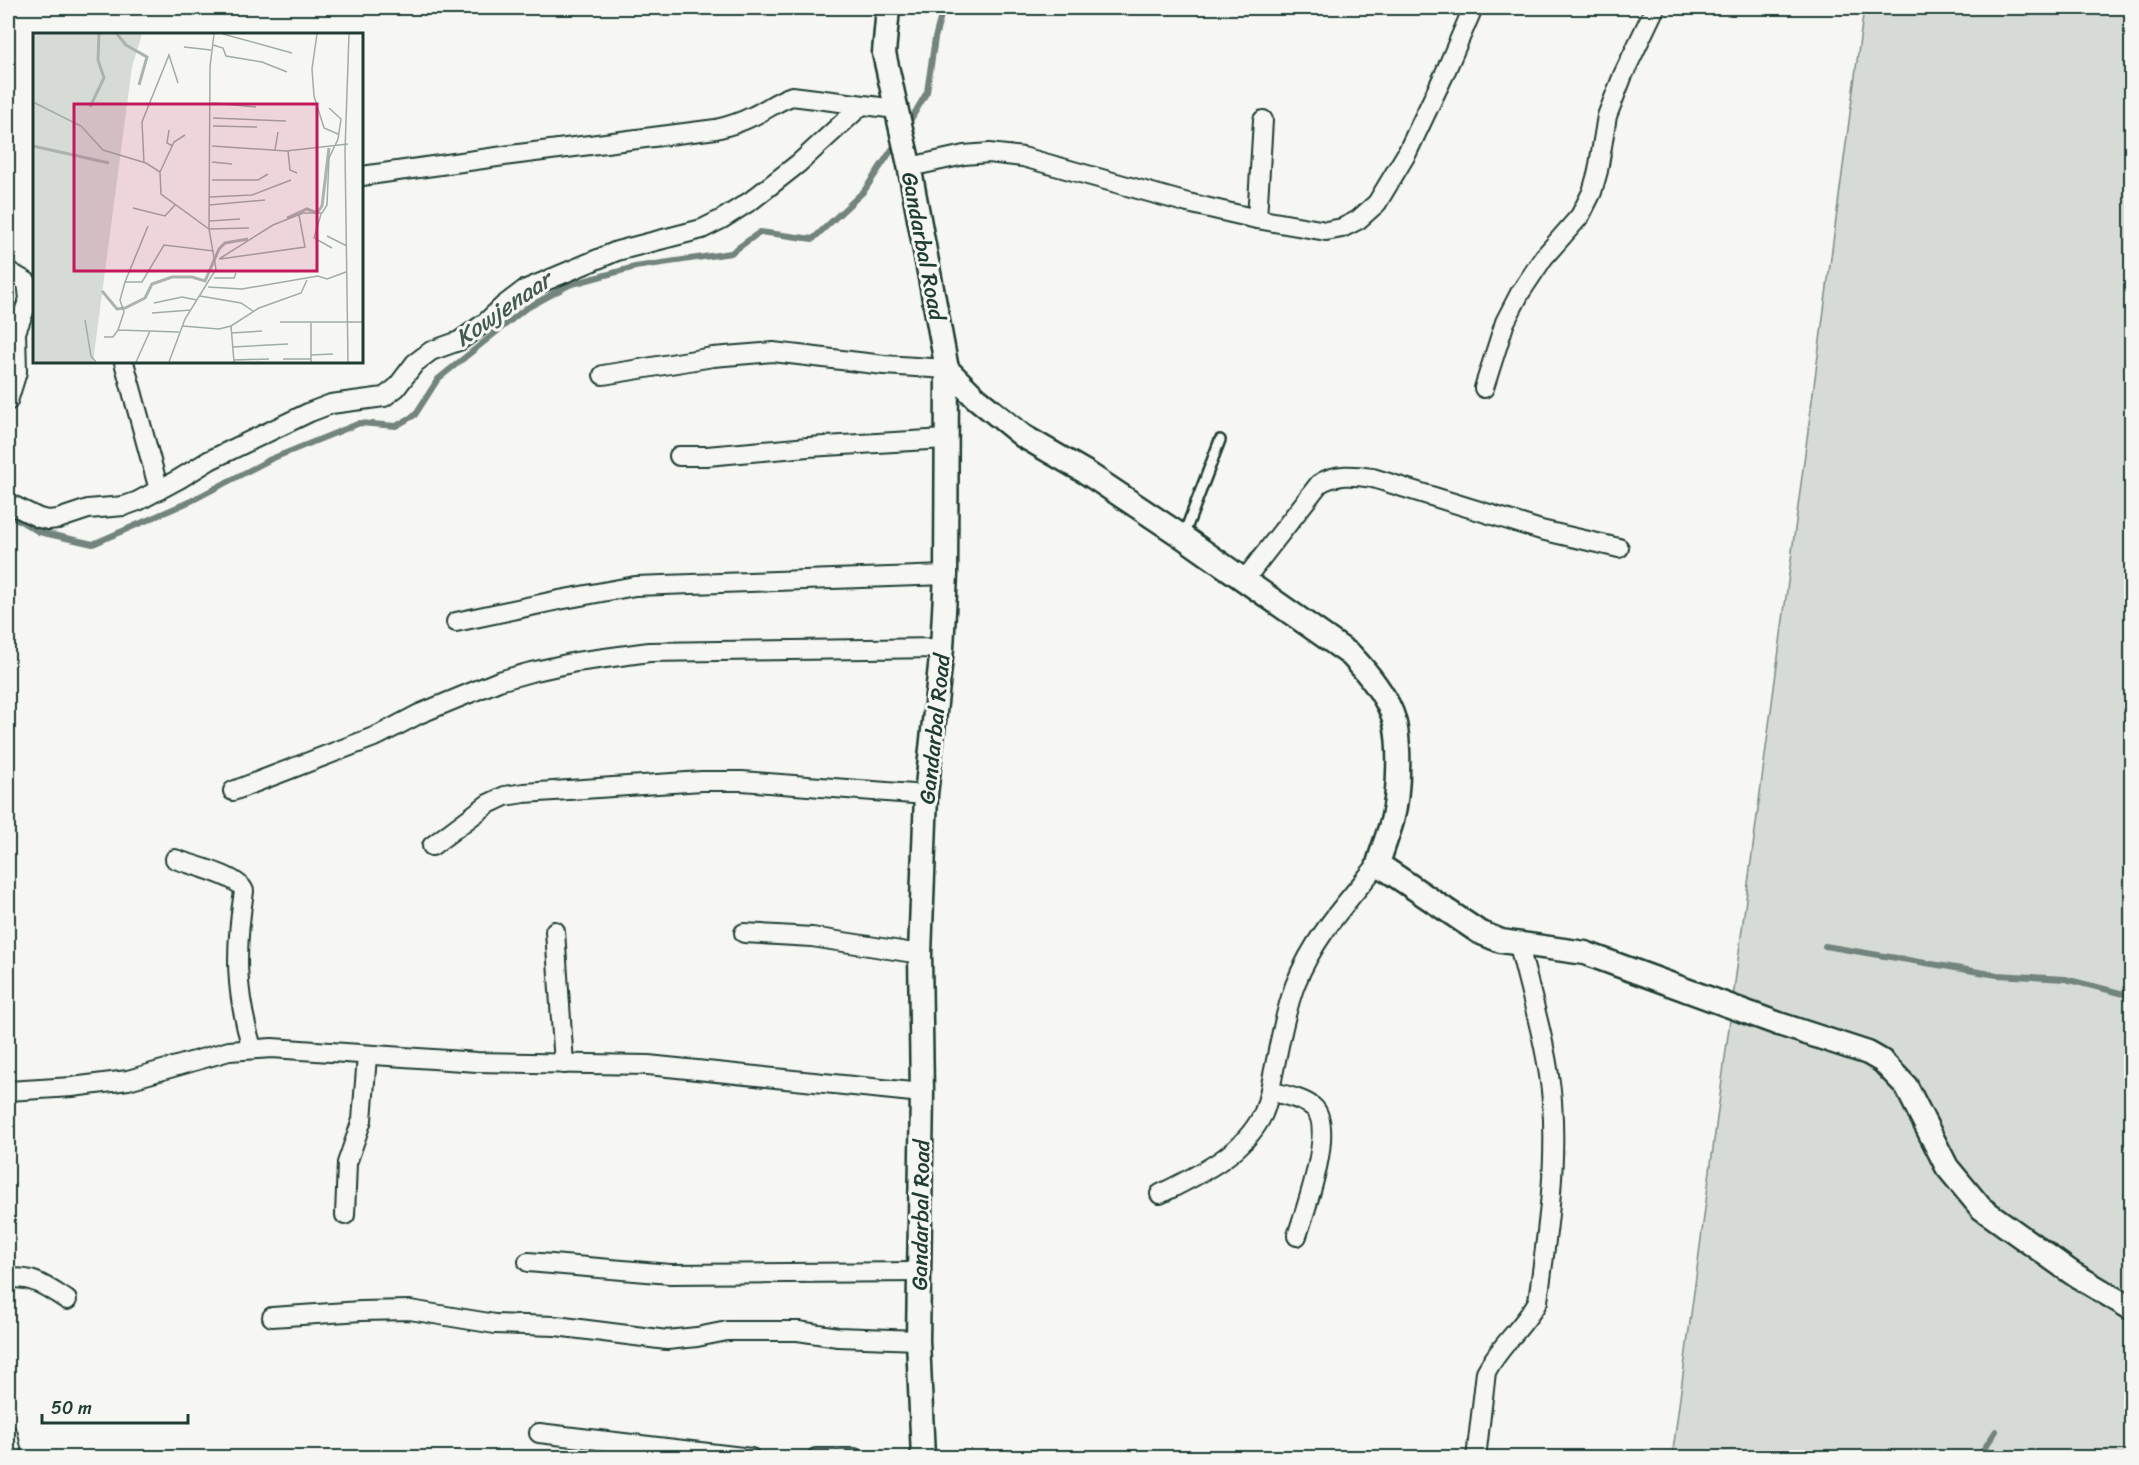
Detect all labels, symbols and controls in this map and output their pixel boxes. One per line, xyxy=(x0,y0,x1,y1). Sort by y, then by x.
inset map xyxy=(33,33,363,363)
street label: Gandarbal Road xyxy=(890,168,957,325)
water label: Kowjenaar xyxy=(446,258,564,358)
street label: Gandarbal Road xyxy=(907,651,962,806)
street label: Gandarbal Road xyxy=(900,1138,941,1291)
scale bar xyxy=(42,1387,188,1425)
text: 50 m xyxy=(51,1392,92,1424)

